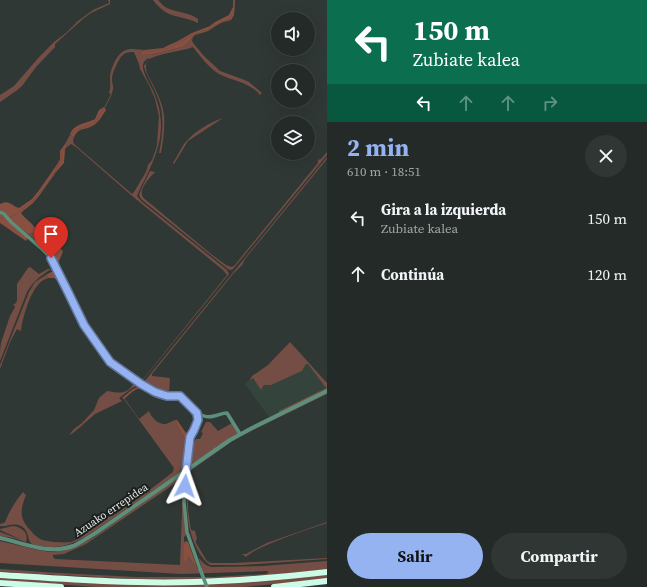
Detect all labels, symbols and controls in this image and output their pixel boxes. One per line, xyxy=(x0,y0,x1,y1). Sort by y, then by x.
text: 150 m xyxy=(413,11,490,49)
map controls xyxy=(271,12,315,160)
button: sound xyxy=(271,12,315,56)
icon: left xyxy=(347,16,399,68)
text: Zubiate kalea xyxy=(413,47,520,72)
button: search xyxy=(271,64,315,108)
icon: left xyxy=(413,92,435,114)
icon: ahead xyxy=(455,92,477,114)
icon: ahead xyxy=(497,92,519,114)
icon: right xyxy=(539,92,561,114)
button: layers xyxy=(271,116,315,160)
text: 2 min xyxy=(347,131,409,164)
button: close xyxy=(585,135,627,177)
text: 610 m · 18:51 xyxy=(347,163,421,180)
text: Gira a la izquierda xyxy=(381,199,506,220)
icon: left xyxy=(347,207,369,229)
text: 150 m xyxy=(587,208,627,229)
pin xyxy=(34,217,68,258)
text: Zubiate kalea xyxy=(381,220,458,237)
icon: arrive xyxy=(40,223,62,245)
icon: ahead xyxy=(347,263,369,285)
text: Continúa xyxy=(381,264,444,285)
text: 120 m xyxy=(587,264,627,285)
position arrow xyxy=(164,465,206,507)
street label: Azuako errepidea xyxy=(71,479,151,540)
button: Salir xyxy=(347,533,483,579)
button: Compartir xyxy=(491,533,627,579)

